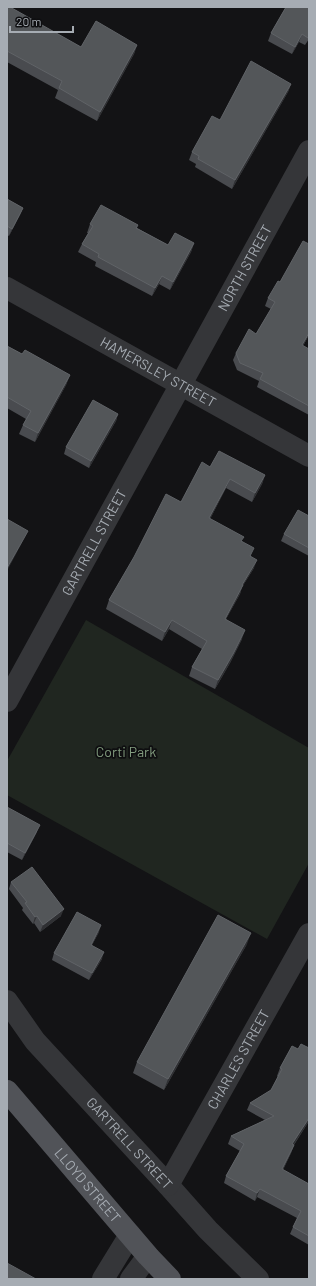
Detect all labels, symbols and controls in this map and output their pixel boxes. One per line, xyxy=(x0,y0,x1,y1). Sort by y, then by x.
scale bar xyxy=(10,8,73,34)
text: 20 m xyxy=(16,14,42,28)
street label: NORTH STREET xyxy=(214,222,275,314)
street label: HAMERSLEY STREET xyxy=(98,333,219,411)
street label: GARTRELL STREET xyxy=(58,486,130,598)
park label: Corti Park xyxy=(96,743,156,760)
street label: CHARLES STREET xyxy=(203,1006,273,1112)
street label: GARTRELL STREET xyxy=(83,1094,176,1192)
street label: LLOYD STREET xyxy=(51,1144,125,1226)

